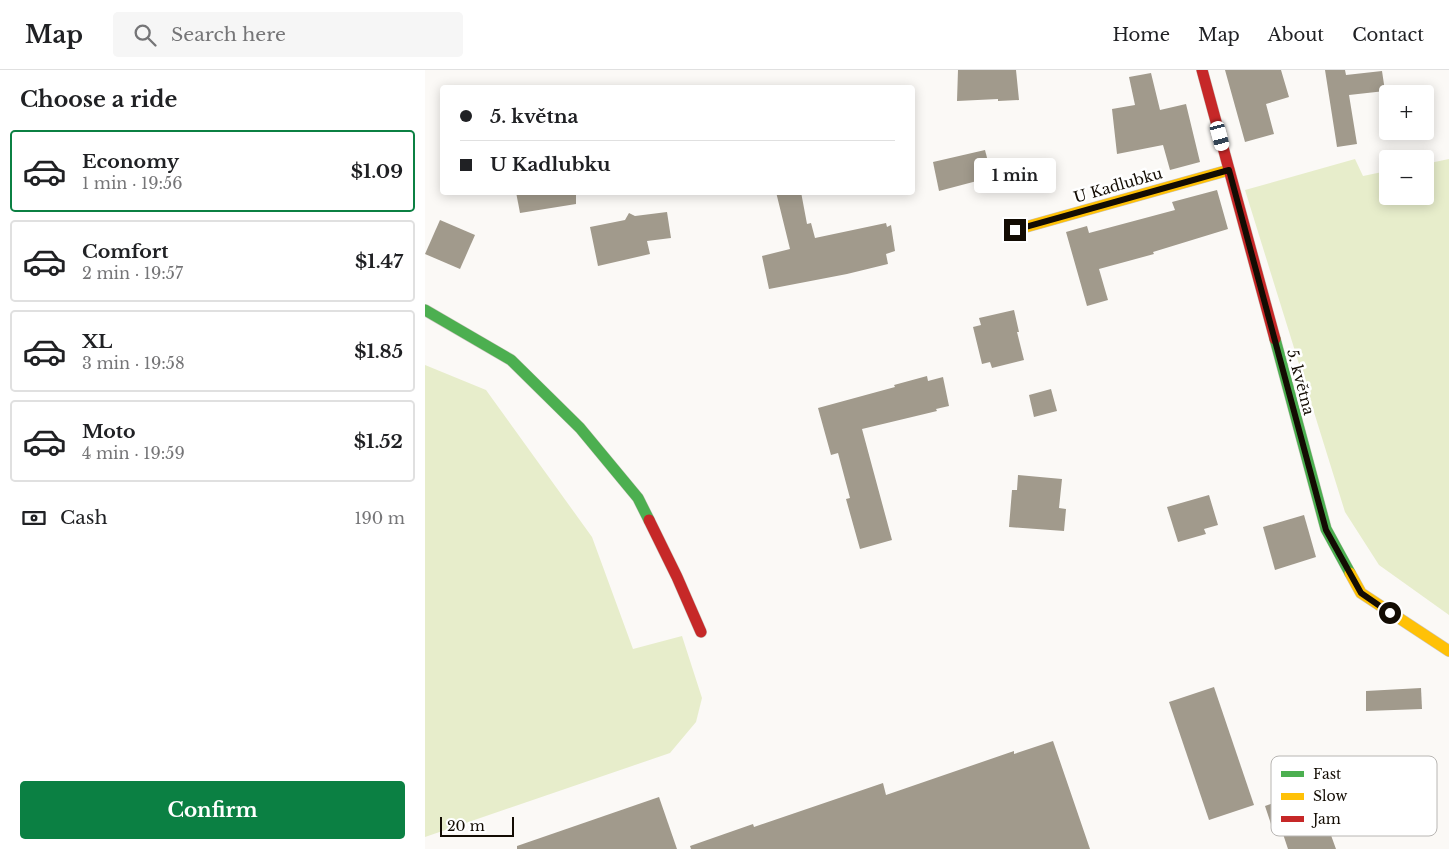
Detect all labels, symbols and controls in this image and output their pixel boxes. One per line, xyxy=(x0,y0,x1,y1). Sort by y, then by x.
search box xyxy=(113,12,463,57)
text: Map xyxy=(25,20,83,49)
icon: search xyxy=(131,21,159,49)
text: Search here xyxy=(171,23,286,46)
text: Home xyxy=(1112,24,1170,46)
text: Map xyxy=(1198,24,1240,46)
text: About xyxy=(1268,24,1324,46)
text: Contact xyxy=(1352,24,1424,46)
map controls xyxy=(1379,85,1434,205)
button: + xyxy=(1379,85,1434,140)
text: Choose a ride xyxy=(20,86,177,113)
text: 5. května xyxy=(490,105,578,128)
car xyxy=(1208,120,1231,152)
icon: car xyxy=(22,149,67,194)
text: Economy xyxy=(82,150,179,173)
button: − xyxy=(1379,150,1434,205)
text: U Kadlubku xyxy=(490,153,611,176)
callout: 1 min xyxy=(974,158,1056,192)
text: $1.09 xyxy=(351,160,403,183)
street label: U Kadlubku xyxy=(1071,163,1165,207)
text: 1 min xyxy=(992,165,1038,185)
text: 1 min · 19:56 xyxy=(82,173,182,193)
route end xyxy=(1004,219,1026,241)
icon: car xyxy=(22,239,67,284)
text: Comfort xyxy=(82,240,169,263)
text: $1.47 xyxy=(355,250,403,273)
text: 2 min · 19:57 xyxy=(82,263,183,283)
icon: car xyxy=(22,329,67,374)
text: XL xyxy=(82,330,112,353)
text: $1.85 xyxy=(354,340,403,363)
street label: 5. května xyxy=(1283,347,1319,418)
text: 3 min · 19:58 xyxy=(82,353,185,373)
icon: car xyxy=(22,419,67,464)
text: Moto xyxy=(82,420,136,443)
text: $1.52 xyxy=(354,430,403,453)
text: 4 min · 19:59 xyxy=(82,443,185,463)
icon: cash xyxy=(20,504,48,532)
text: Cash xyxy=(60,506,107,529)
text: 190 m xyxy=(354,508,405,528)
route start xyxy=(1379,602,1401,624)
legend xyxy=(1271,756,1437,836)
text: Fast xyxy=(1313,765,1342,783)
button: Confirm xyxy=(20,781,405,839)
text: Slow xyxy=(1313,787,1347,805)
text: Jam xyxy=(1311,810,1341,828)
scale bar xyxy=(440,814,514,837)
text: 20 m xyxy=(447,817,485,835)

